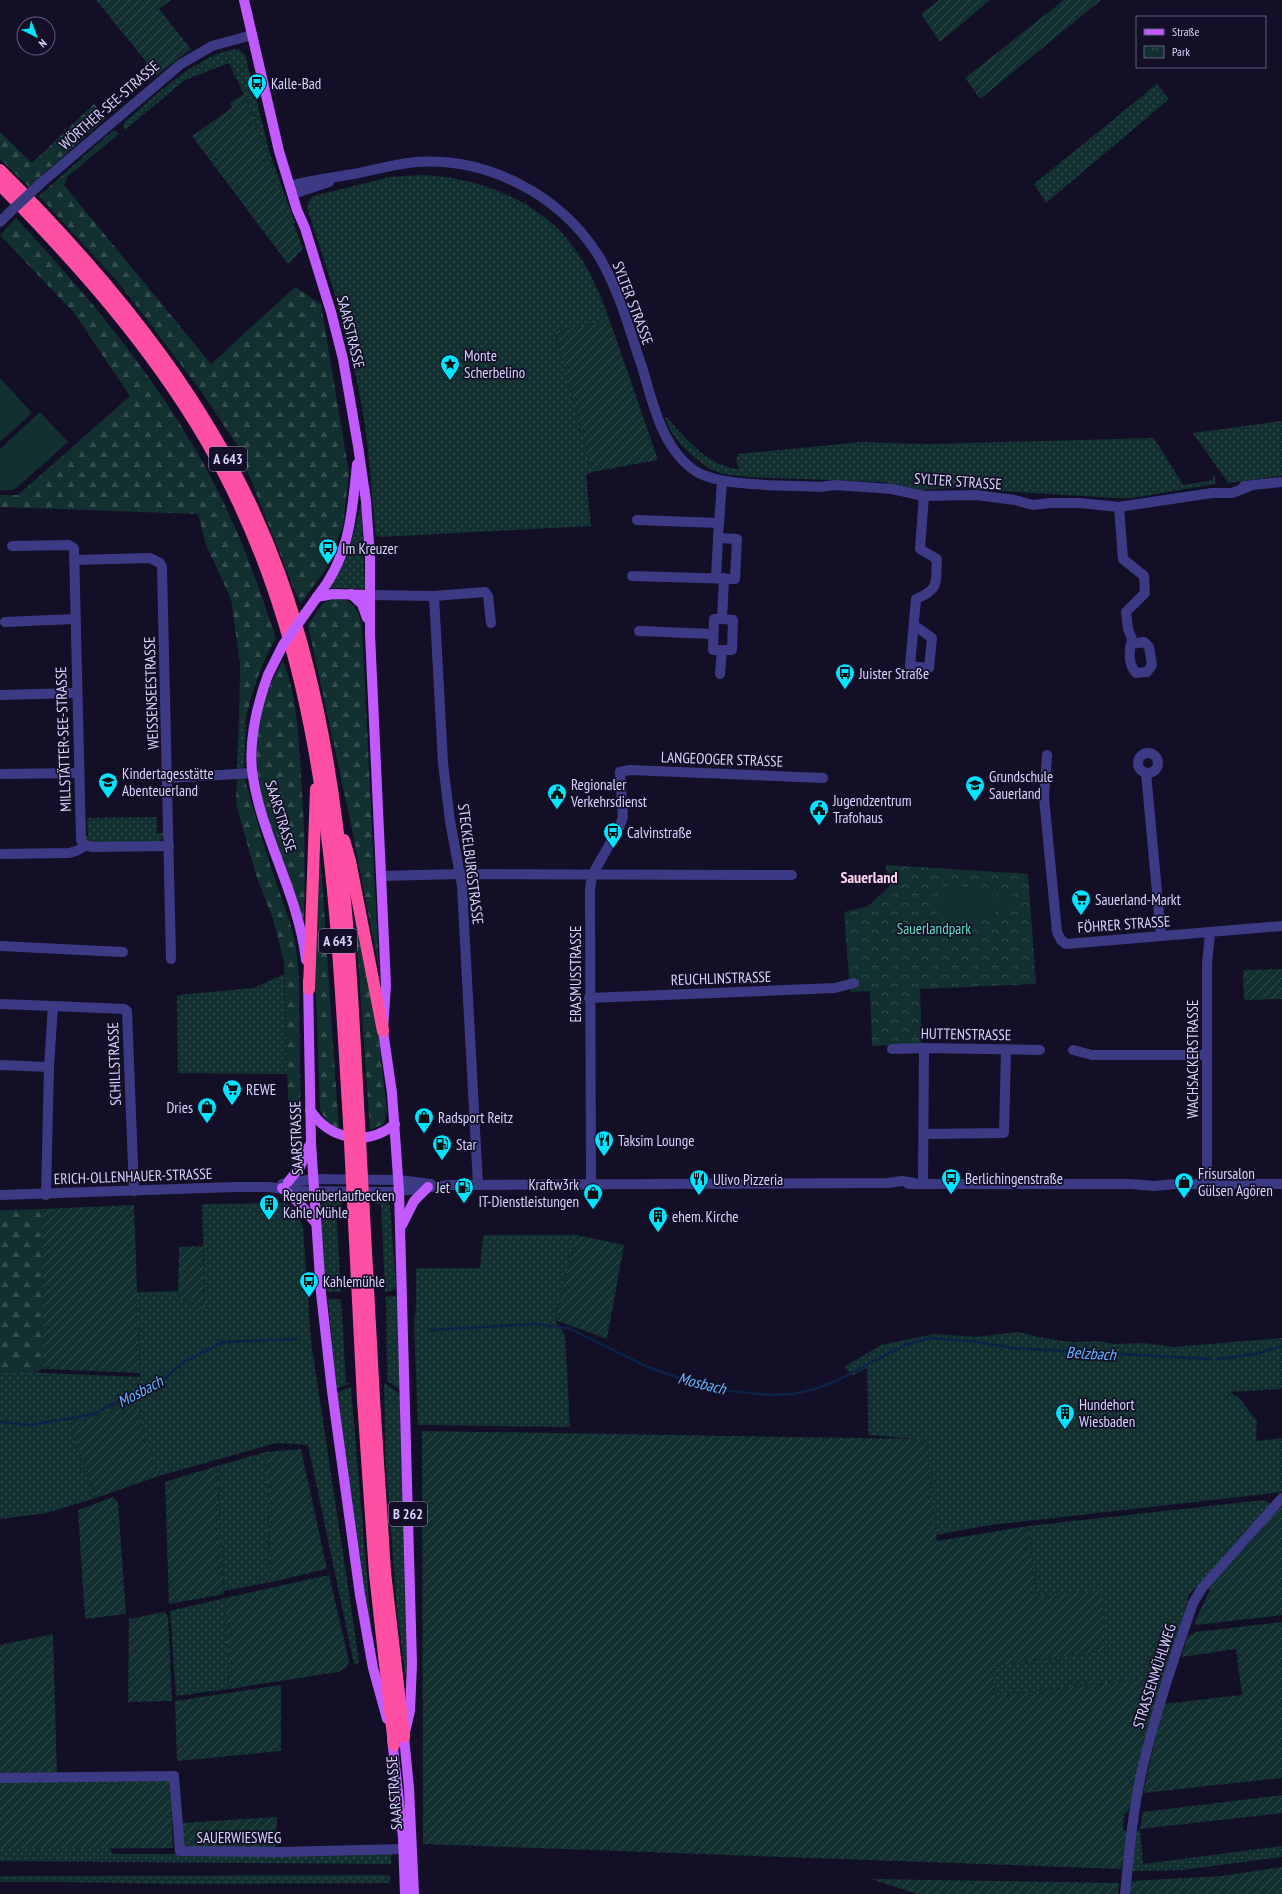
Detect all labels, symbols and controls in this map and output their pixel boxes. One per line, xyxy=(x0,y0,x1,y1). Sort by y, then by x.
north arrow xyxy=(16,16,56,56)
legend xyxy=(1136,16,1266,68)
text: Straße xyxy=(1172,24,1199,39)
text: N xyxy=(36,36,50,51)
text: Park xyxy=(1172,44,1190,59)
street label: WÖRTHER-SEE-STRASSE xyxy=(55,56,163,154)
bus stop icon: Kalle-Bad xyxy=(246,72,268,100)
place label: Kalle-Bad xyxy=(271,74,321,93)
street label: SYLTER STRASSE xyxy=(608,259,658,347)
street label: SAARSTRASSE xyxy=(333,294,369,370)
place label: Monte Scherbelino xyxy=(464,346,525,382)
place icon: Monte Scherbelino xyxy=(439,353,461,381)
road number: A 643 xyxy=(209,447,247,471)
street label: SYLTER STRASSE xyxy=(914,468,1002,494)
bus stop icon: Im Kreuzer xyxy=(317,537,339,565)
place label: Im Kreuzer xyxy=(342,539,399,558)
street label: WEISSENSEESTRASSE xyxy=(140,636,162,750)
bus stop icon: Juister Straße xyxy=(834,662,856,690)
place label: Juister Straße xyxy=(858,664,929,683)
street label: MILLSTÄTTER-SEE-STRASSE xyxy=(51,666,75,812)
street label: LANGEOOGER STRASSE xyxy=(661,747,783,771)
place label: Kindertagesstätte Abenteuerland xyxy=(122,764,214,800)
place label: Grundschule Sauerland xyxy=(989,767,1053,803)
school or university icon: Kindertagesstätte Abenteuerland xyxy=(97,771,119,799)
school or university icon: Grundschule Sauerland xyxy=(964,774,986,802)
place label: Regionaler Verkehrsdienst xyxy=(570,775,647,811)
street label: SAARSTRASSE xyxy=(261,778,301,854)
public building icon: Regionaler Verkehrsdienst xyxy=(546,782,568,810)
place label: Jugendzentrum Trafohaus xyxy=(832,791,911,827)
public building icon: Jugendzentrum Trafohaus xyxy=(808,798,830,826)
street label: STECKELBURGSTRASSE xyxy=(454,802,488,926)
bus stop icon: Calvinstraße xyxy=(602,821,624,849)
place label: Calvinstraße xyxy=(627,823,692,842)
district label: Sauerland xyxy=(840,867,898,887)
supermarket icon: Sauerland-Markt xyxy=(1070,888,1092,916)
place label: Sauerland-Markt xyxy=(1095,890,1181,909)
street label: FÖHRER STRASSE xyxy=(1077,911,1171,937)
park label: Sauerlandpark xyxy=(897,919,971,938)
street label: ERASMUSSTRASSE xyxy=(566,926,585,1022)
road number: A 643 xyxy=(319,929,357,953)
street label: REUCHLINSTRASSE xyxy=(670,967,772,989)
street label: WACHSACKERSTRASSE xyxy=(1183,1000,1202,1118)
street label: SCHILLSTRASSE xyxy=(103,1022,125,1106)
street label: HUTTENSTRASSE xyxy=(921,1024,1011,1044)
supermarket icon: REWE xyxy=(221,1078,243,1106)
place label: REWE xyxy=(246,1080,276,1099)
shop icon: Dries xyxy=(196,1096,218,1124)
place label: Dries xyxy=(166,1098,193,1117)
street label: SAARSTRASSE xyxy=(285,1101,307,1175)
shop icon: Radsport Reitz xyxy=(413,1106,435,1134)
place label: Radsport Reitz xyxy=(438,1108,513,1127)
restaurant icon: Taksim Lounge xyxy=(593,1129,615,1157)
place label: Taksim Lounge xyxy=(618,1131,694,1150)
fuel station icon: Star xyxy=(431,1133,453,1161)
place label: Star xyxy=(456,1135,478,1154)
street label: ERICH-OLLENHAUER-STRASSE xyxy=(54,1164,212,1188)
place label: Frisursalon Gülsen Agören xyxy=(1198,1164,1273,1200)
bus stop icon: Berlichingenstraße xyxy=(940,1167,962,1195)
restaurant icon: Ulivo Pizzeria xyxy=(688,1168,710,1196)
place label: Berlichingenstraße xyxy=(965,1169,1063,1188)
place label: Ulivo Pizzeria xyxy=(713,1170,783,1189)
shop icon: Frisursalon Gülsen Agören xyxy=(1173,1171,1195,1199)
place label: Kraftw3rk IT-Dienstleistungen xyxy=(478,1175,579,1211)
fuel station icon: Jet xyxy=(453,1176,475,1204)
place label: Jet xyxy=(435,1178,450,1197)
shop icon: Kraftw3rk IT-Dienstleistungen xyxy=(582,1182,604,1210)
place label: Regenüberlaufbecken Kahle Mühle xyxy=(283,1186,395,1222)
building icon: Regenüberlaufbecken Kahle Mühle xyxy=(258,1193,280,1221)
building icon: ehem. Kirche xyxy=(647,1205,669,1233)
place label: ehem. Kirche xyxy=(672,1207,739,1226)
bus stop icon: Kahlemühle xyxy=(298,1270,320,1298)
place label: Kahlemühle xyxy=(323,1272,385,1291)
water label: Belzbach xyxy=(1066,1342,1117,1364)
water label: Mosbach xyxy=(676,1367,729,1399)
water label: Mosbach xyxy=(114,1370,167,1411)
place label: Hundehort Wiesbaden xyxy=(1079,1395,1135,1431)
building icon: Hundehort Wiesbaden xyxy=(1054,1402,1076,1430)
road number: B 262 xyxy=(389,1502,427,1526)
street label: STRASSENMÜHLWEG xyxy=(1128,1621,1180,1731)
street label: SAARSTRASSE xyxy=(382,1755,406,1831)
street label: SAUERWIESWEG xyxy=(197,1828,281,1847)

